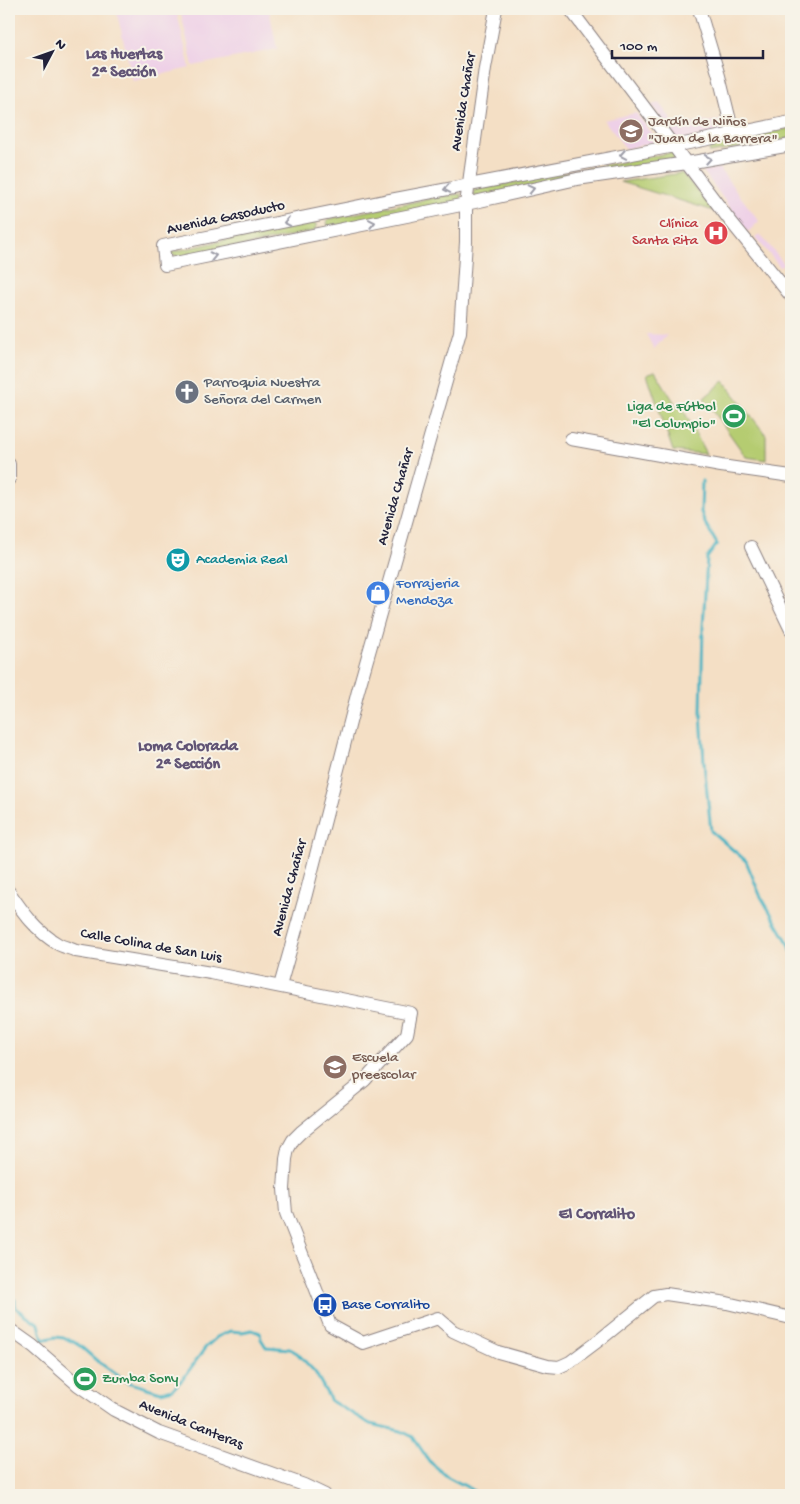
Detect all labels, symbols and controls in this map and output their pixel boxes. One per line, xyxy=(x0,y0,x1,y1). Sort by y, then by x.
north arrow xyxy=(28,28,78,78)
scale bar xyxy=(612,28,764,60)
text: N xyxy=(51,36,69,54)
text: 100 m xyxy=(619,38,658,56)
district label: Las Huertas 2ª Sección xyxy=(86,46,163,83)
street label: Avenida Chañar xyxy=(447,50,481,153)
place label: Jardín de Niños "Juan de la Barrera" xyxy=(648,113,778,148)
school or university icon: Jardín de Niños "Juan de la Barrera" xyxy=(618,118,644,144)
one-way arrow xyxy=(619,149,628,160)
one-way arrow xyxy=(704,155,713,165)
one-way arrow xyxy=(442,184,451,194)
one-way arrow xyxy=(526,184,535,195)
street label: Avenida Gasoducto xyxy=(165,197,287,239)
place label: Clínica Santa Rita xyxy=(632,215,699,250)
one-way arrow xyxy=(283,216,292,226)
one-way arrow xyxy=(367,218,376,229)
hospital icon: Clínica Santa Rita xyxy=(703,220,729,246)
one-way arrow xyxy=(208,251,217,261)
place label: Parroquia Nuestra Señora del Carmen xyxy=(203,374,321,409)
church icon: Parroquia Nuestra Señora del Carmen xyxy=(174,379,200,405)
place label: Liga de Fútbol "El Columpio" xyxy=(627,398,716,433)
sports icon: Liga de Fútbol "El Columpio" xyxy=(721,403,747,429)
street label: Avenida Chañar xyxy=(374,445,419,547)
theatre icon: Academia Real xyxy=(165,547,191,573)
place label: Academia Real xyxy=(196,551,288,569)
place label: Forrajeria Mendoza xyxy=(395,575,460,610)
shop icon: Forrajeria Mendoza xyxy=(365,580,391,606)
district label: Loma Colorada 2ª Sección xyxy=(138,738,239,775)
street label: Avenida Chañar xyxy=(268,836,312,938)
street label: Calle Colina de San Luis xyxy=(79,925,224,967)
place label: Escuela preescolar xyxy=(351,1049,417,1084)
school or university icon: Escuela preescolar xyxy=(322,1054,348,1080)
district label: El Corralito xyxy=(559,1206,636,1225)
bus stop icon: Base Corralito xyxy=(312,1292,338,1318)
place label: Base Corralito xyxy=(341,1296,430,1314)
sports icon: Zumba Sony xyxy=(72,1366,98,1392)
place label: Zumba Sony xyxy=(102,1370,179,1388)
street label: Avenida Canteras xyxy=(136,1396,246,1454)

